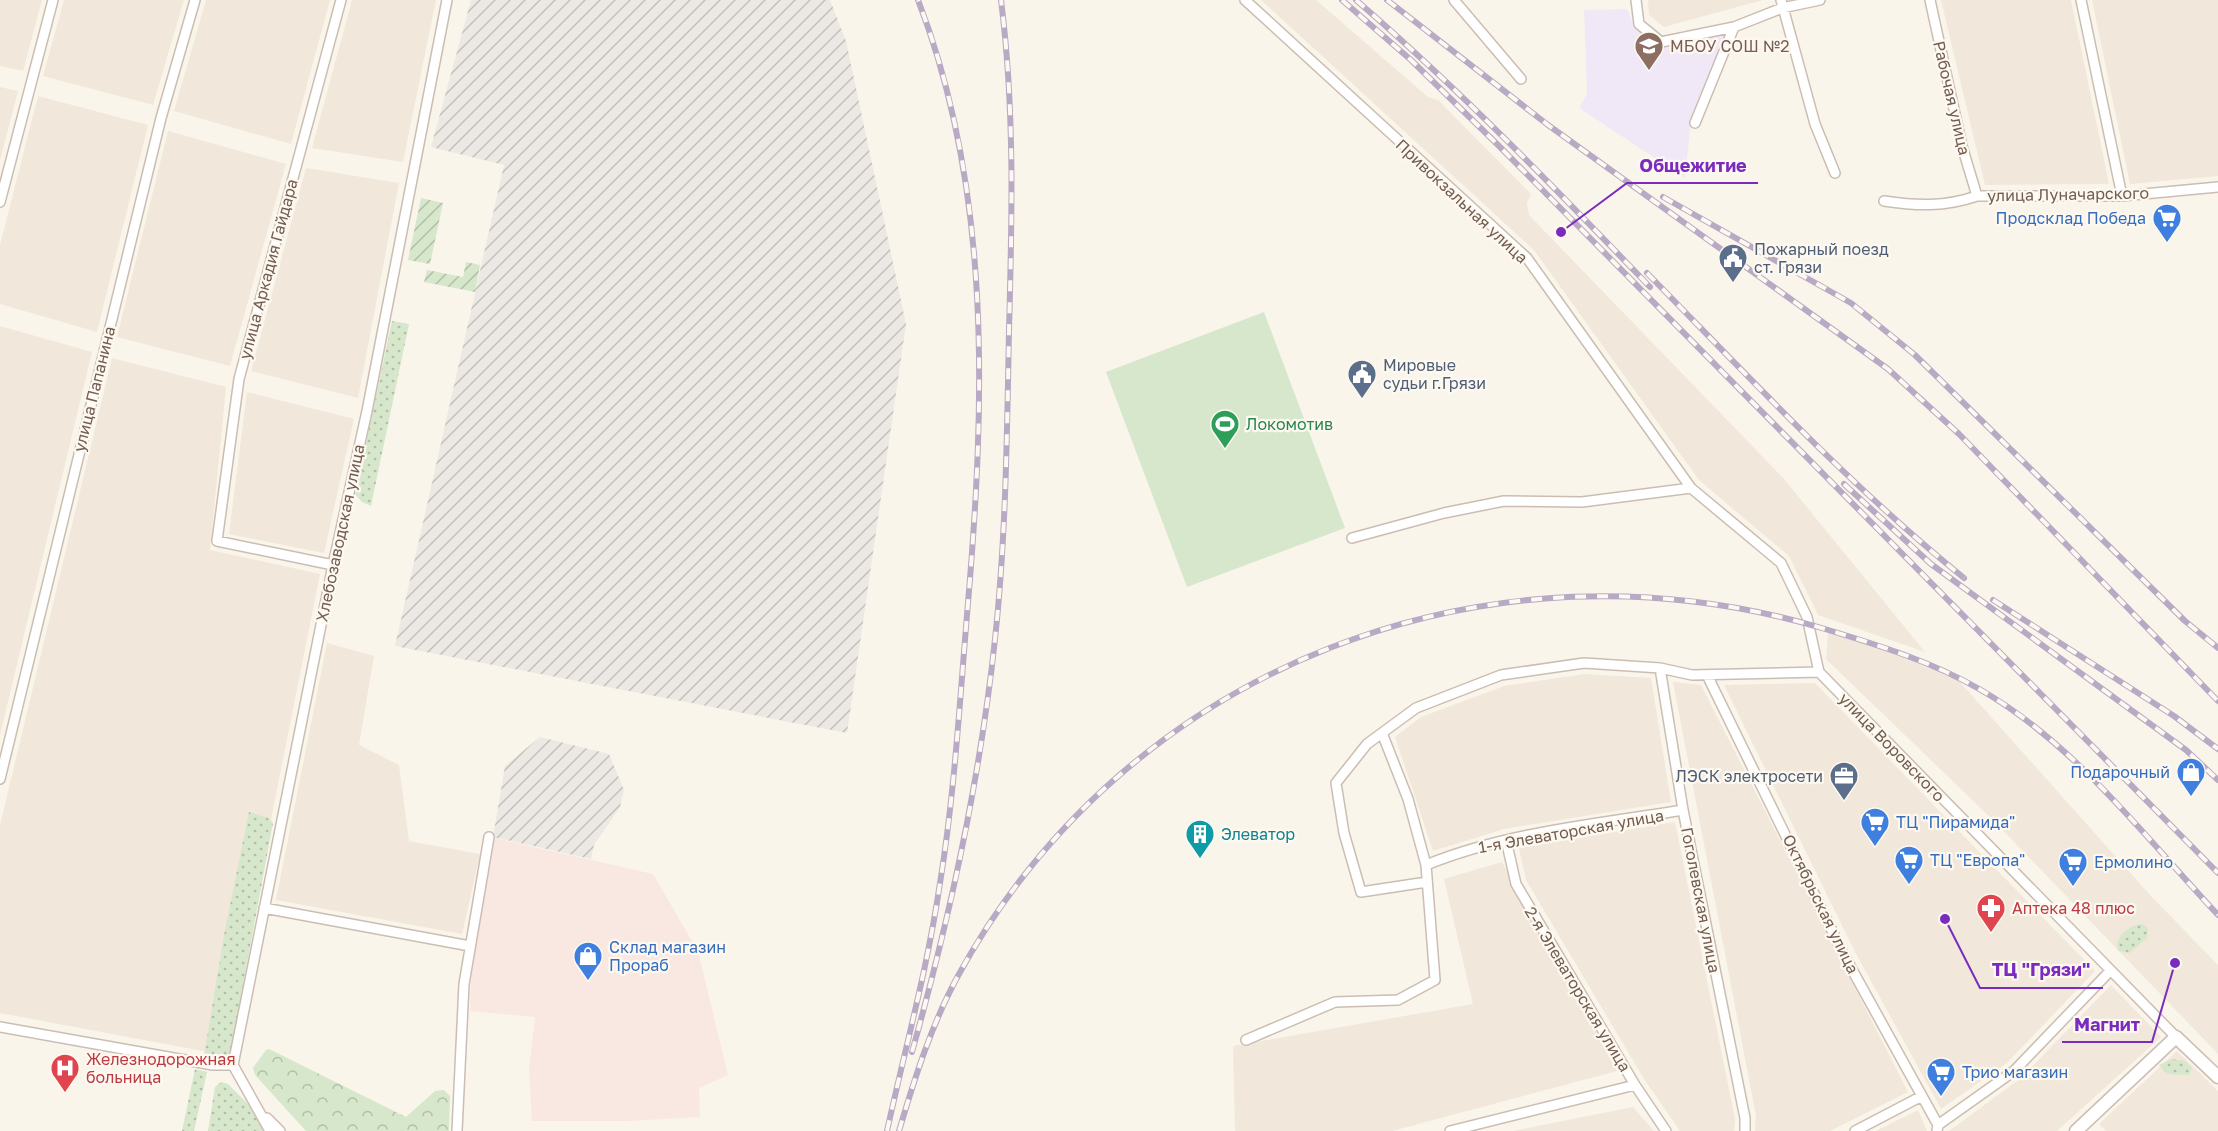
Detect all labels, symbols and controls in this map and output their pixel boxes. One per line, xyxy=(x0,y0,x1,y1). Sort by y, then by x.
school or university icon: МБОУ СОШ №2 xyxy=(1633,30,1665,72)
place label: МБОУ СОШ №2 xyxy=(1670,36,1790,56)
street label: Рабочая улица xyxy=(1929,39,1975,157)
street label: Привокзальная улица xyxy=(1392,135,1532,267)
callout: Общежитие xyxy=(1627,147,1758,183)
text: Общежитие xyxy=(1639,154,1747,176)
street label: улица Аркадия Гайдара xyxy=(234,177,302,361)
street label: улица Луначарского xyxy=(1987,183,2149,205)
supermarket icon: Продсклад Победа xyxy=(2151,202,2183,244)
place label: Продсклад Победа xyxy=(1996,208,2146,228)
place label: Пожарный поезд ст. Грязи xyxy=(1754,239,1889,277)
public building icon: Пожарный поезд ст. Грязи xyxy=(1717,242,1749,284)
street label: улица Папанина xyxy=(69,324,119,454)
place label: Мировые судьи г.Грязи xyxy=(1383,355,1486,393)
public building icon: Мировые судьи г.Грязи xyxy=(1346,358,1378,400)
sports icon: Локомотив xyxy=(1209,408,1241,450)
place label: Локомотив xyxy=(1246,414,1333,434)
street label: Хлебозаводская улица xyxy=(311,442,369,624)
street label: улица Воровского xyxy=(1835,688,1949,806)
shop icon: Подарочный xyxy=(2175,756,2207,798)
office icon: ЛЭСК электросети xyxy=(1828,760,1860,802)
place label: Подарочный xyxy=(2070,762,2170,782)
place label: ЛЭСК электросети xyxy=(1675,766,1823,786)
street label: 1-я Элеваторская улица xyxy=(1477,805,1665,857)
supermarket icon: ТЦ "Пирамида" xyxy=(1859,806,1891,848)
place label: ТЦ "Пирамида" xyxy=(1896,812,2015,832)
building icon: Элеватор xyxy=(1184,818,1216,860)
place label: Элеватор xyxy=(1221,824,1295,844)
street label: Гоголевская улица xyxy=(1677,825,1725,975)
street label: Октябрьская улица xyxy=(1779,831,1863,977)
supermarket icon: ТЦ "Европа" xyxy=(1893,844,1925,886)
supermarket icon: Ермолино xyxy=(2057,846,2089,888)
place label: ТЦ "Европа" xyxy=(1930,850,2025,870)
place label: Ермолино xyxy=(2094,852,2173,872)
pharmacy icon: Аптека 48 плюс xyxy=(1975,892,2007,934)
place label: Аптека 48 плюс xyxy=(2012,898,2135,918)
street label: 2-я Элеваторская улица xyxy=(1521,903,1635,1075)
place label: Склад магазин Прораб xyxy=(609,937,726,975)
shop icon: Склад магазин Прораб xyxy=(572,940,604,982)
callout: ТЦ "Грязи" xyxy=(1980,952,2103,988)
text: ТЦ "Грязи" xyxy=(1992,958,2090,980)
callout: Магнит xyxy=(2062,1006,2152,1042)
text: Магнит xyxy=(2074,1013,2140,1035)
place label: Железнодорожная больница xyxy=(86,1049,236,1087)
hospital icon: Железнодорожная больница xyxy=(49,1052,81,1094)
supermarket icon: Трио магазин xyxy=(1925,1056,1957,1098)
place label: Трио магазин xyxy=(1962,1062,2068,1082)

